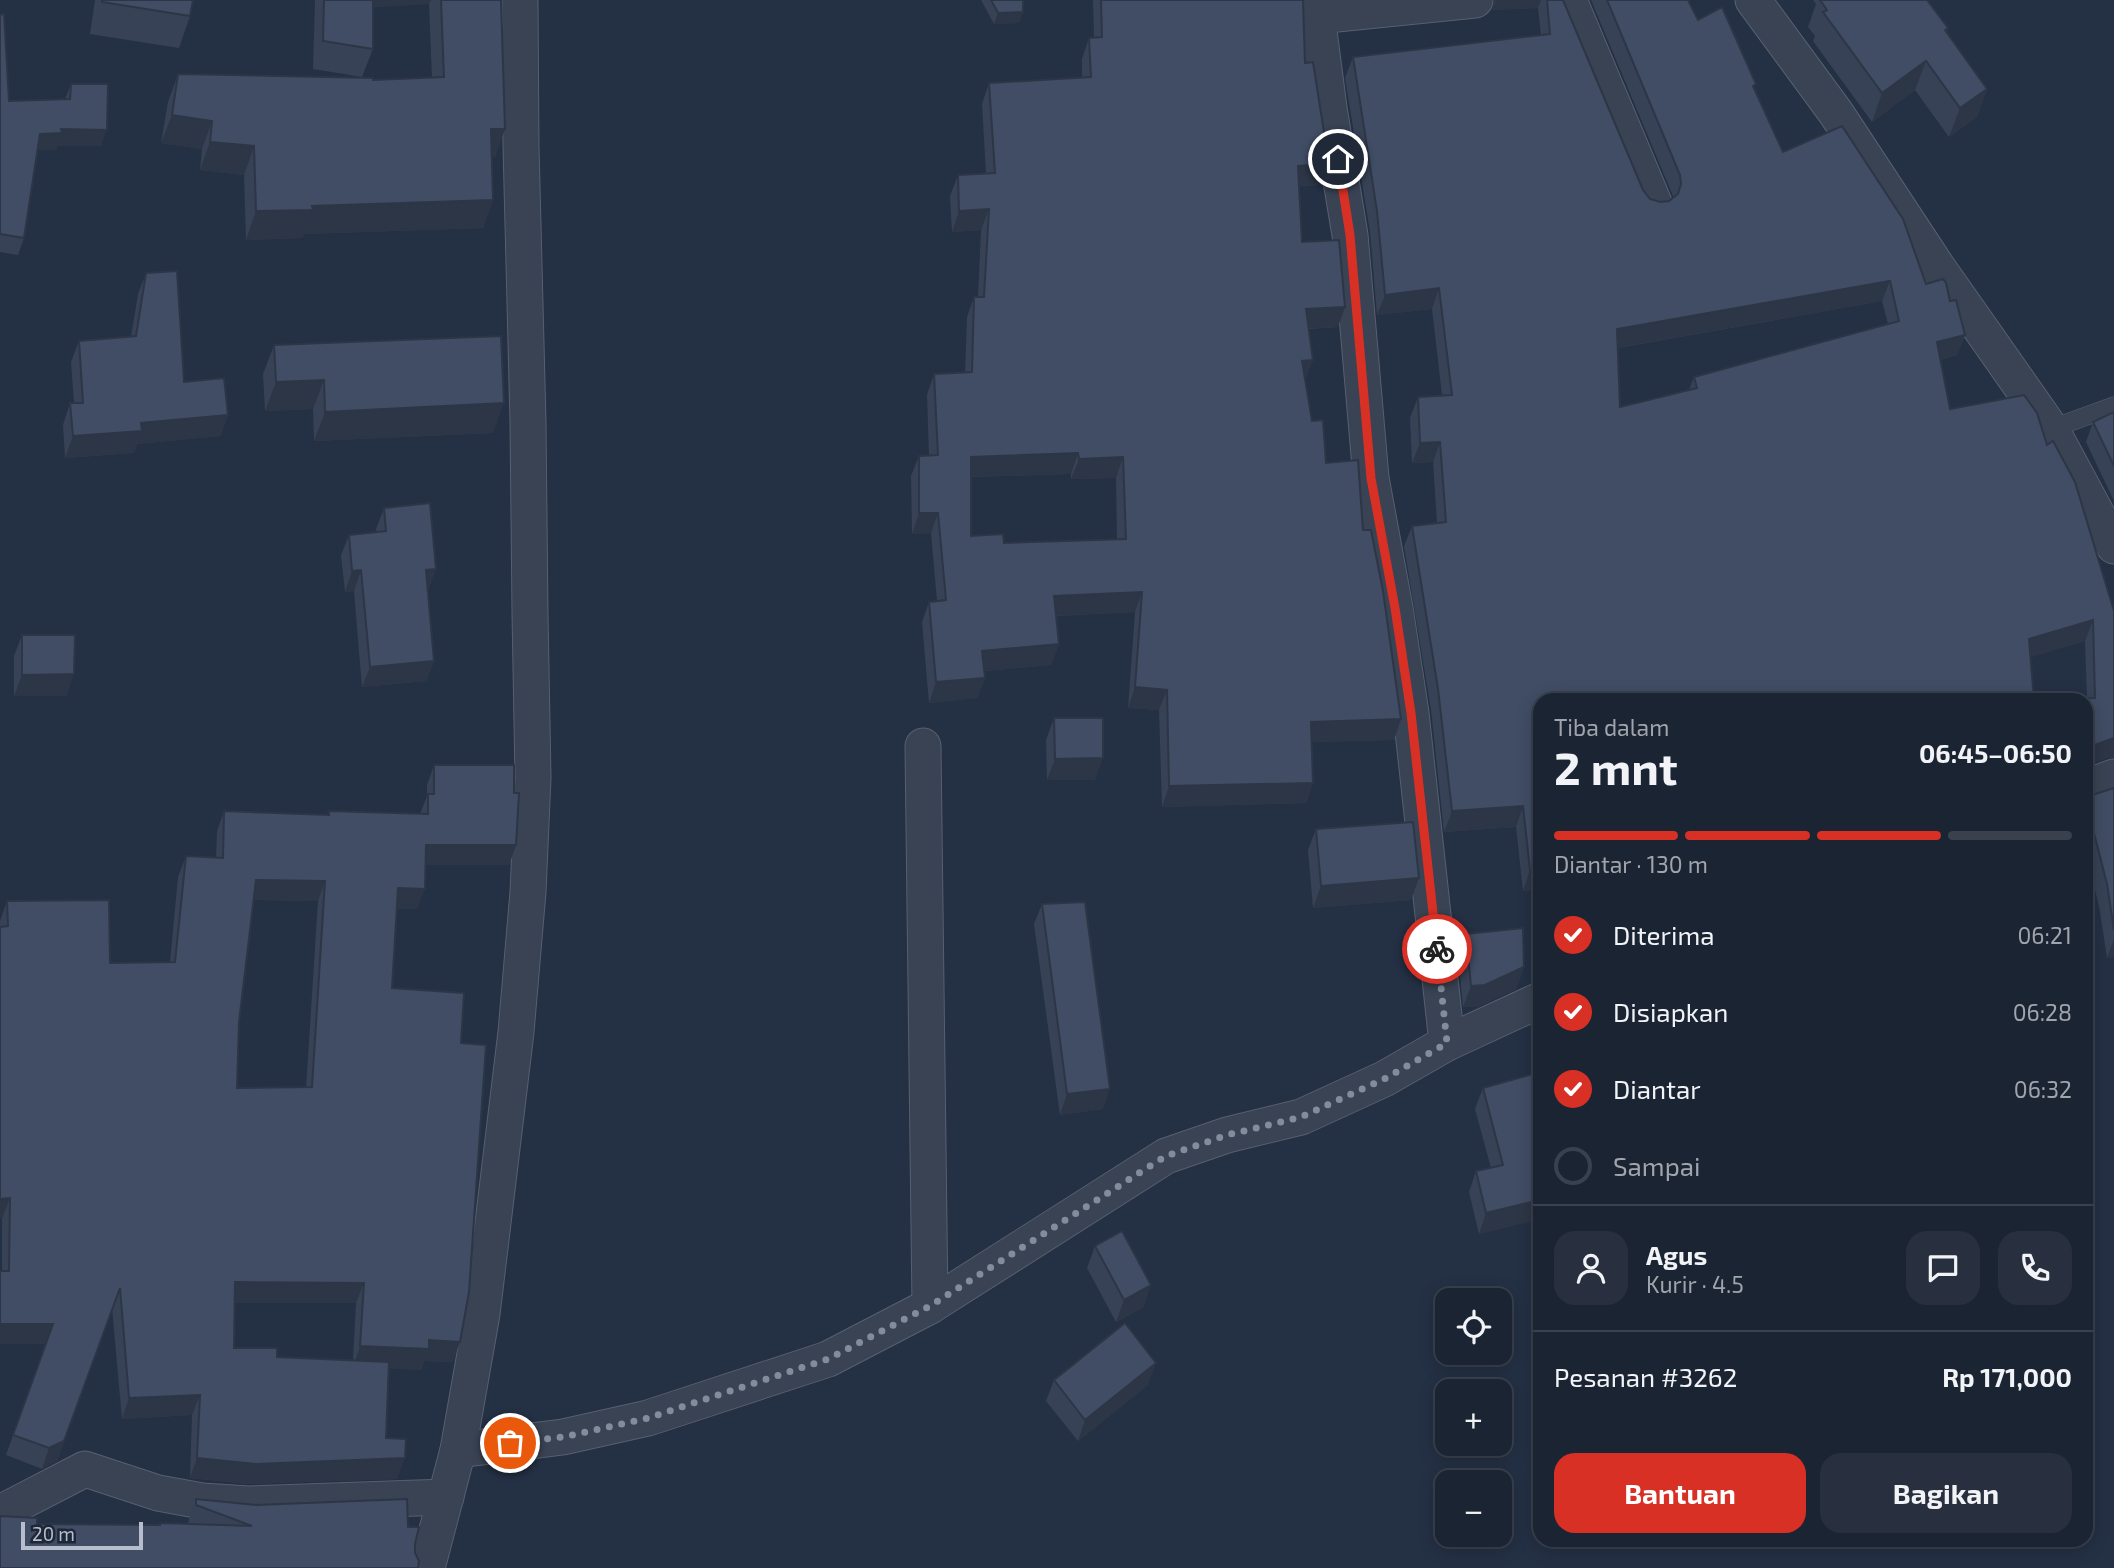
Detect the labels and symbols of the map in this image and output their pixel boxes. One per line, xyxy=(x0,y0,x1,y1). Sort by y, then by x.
pin xyxy=(1308,129,1368,189)
courier xyxy=(1402,914,1472,984)
pin xyxy=(480,1413,540,1473)
scale bar xyxy=(21,1519,144,1551)

